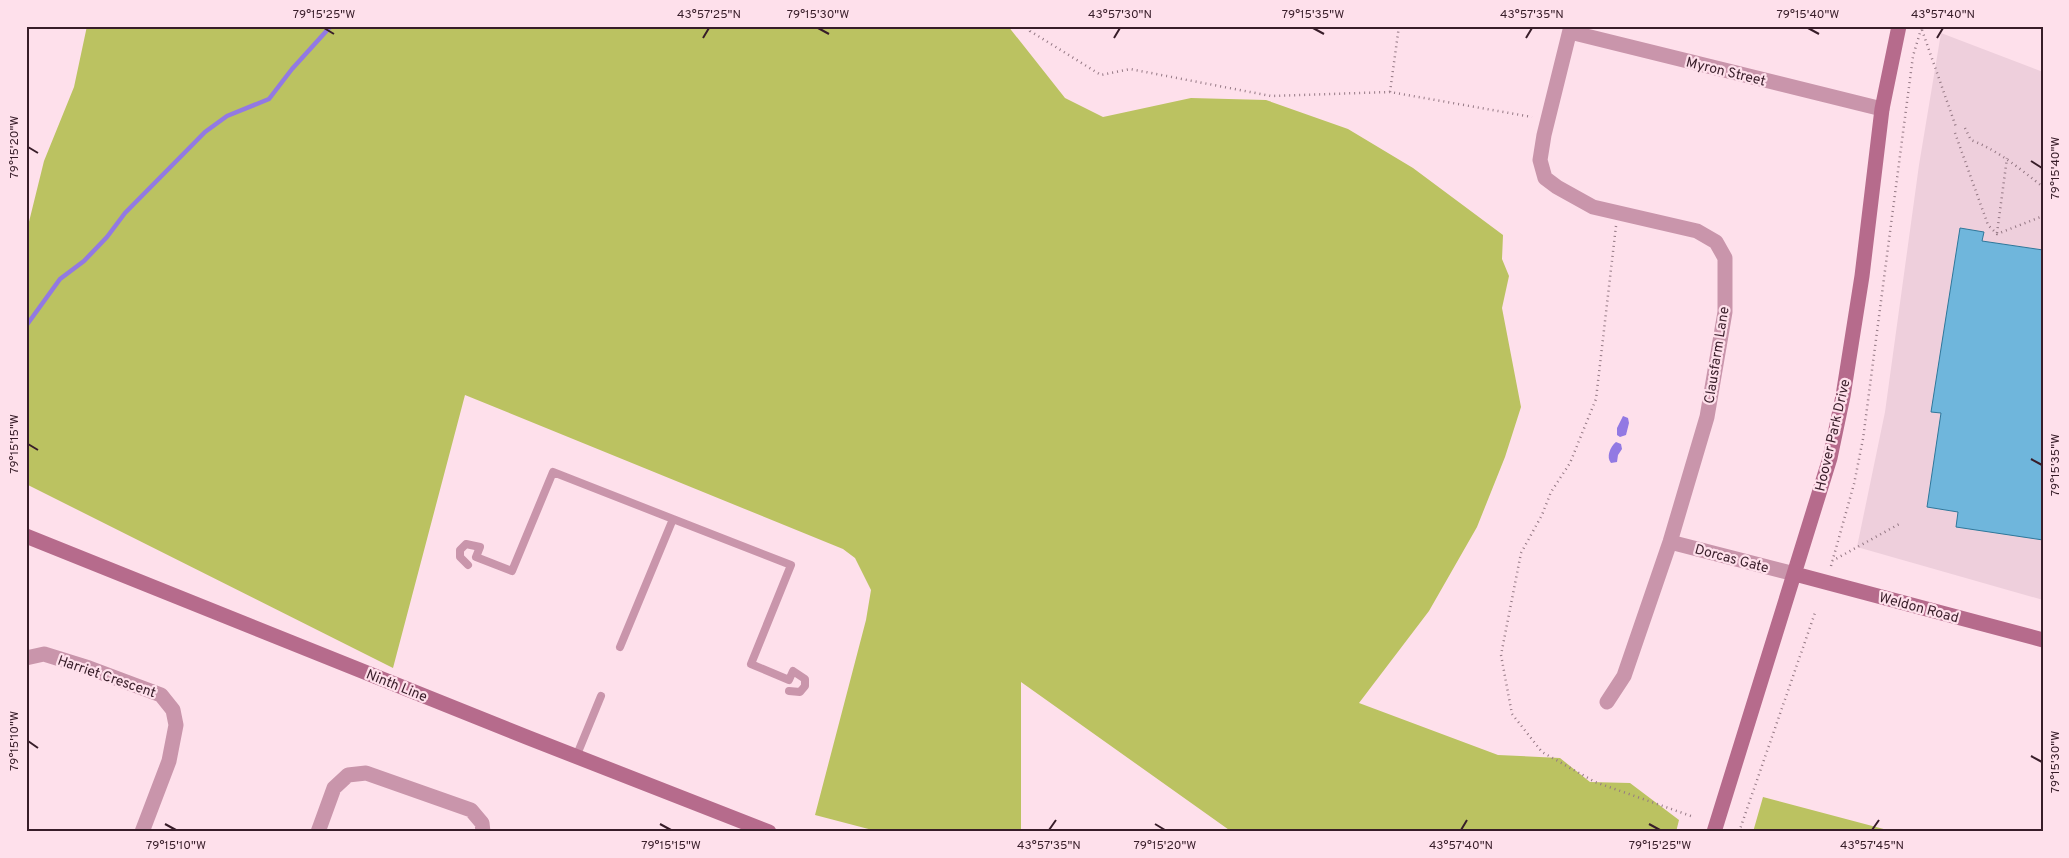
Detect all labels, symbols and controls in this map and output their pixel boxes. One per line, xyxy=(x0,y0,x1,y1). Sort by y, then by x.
text: 79°15'25"W xyxy=(293,7,355,23)
text: 43°57'25"N xyxy=(677,7,741,23)
text: 79°15'30"W xyxy=(787,7,849,23)
text: 43°57'30"N xyxy=(1088,7,1152,23)
text: 79°15'35"W xyxy=(1282,7,1344,23)
text: 43°57'35"N xyxy=(1500,7,1564,23)
text: 79°15'40"W xyxy=(1777,7,1839,23)
text: 43°57'40"N xyxy=(1911,7,1975,23)
street label: Myron Street xyxy=(1684,54,1767,91)
text: 79°15'20"W xyxy=(7,116,23,178)
text: 79°15'40"W xyxy=(2048,137,2064,199)
street label: Clausfarm Lane xyxy=(1701,305,1734,405)
street label: Hoover Park Drive xyxy=(1812,378,1855,493)
text: 79°15'15"W xyxy=(7,414,23,474)
text: 79°15'35"W xyxy=(2048,434,2064,496)
street label: Dorcas Gate xyxy=(1693,541,1770,577)
street label: Weldon Road xyxy=(1877,590,1960,627)
street label: Harriet Crescent xyxy=(55,653,158,702)
street label: Ninth Line xyxy=(363,666,429,706)
text: 79°15'10"W xyxy=(7,711,23,771)
text: 79°15'30"W xyxy=(2048,731,2064,793)
text: 79°15'10"W xyxy=(146,838,206,854)
text: 79°15'15"W xyxy=(641,838,701,854)
text: 43°57'35"N xyxy=(1017,838,1081,854)
text: 79°15'20"W xyxy=(1134,838,1196,854)
text: 43°57'40"N xyxy=(1429,838,1493,854)
text: 79°15'25"W xyxy=(1629,838,1691,854)
text: 43°57'45"N xyxy=(1840,838,1904,854)

